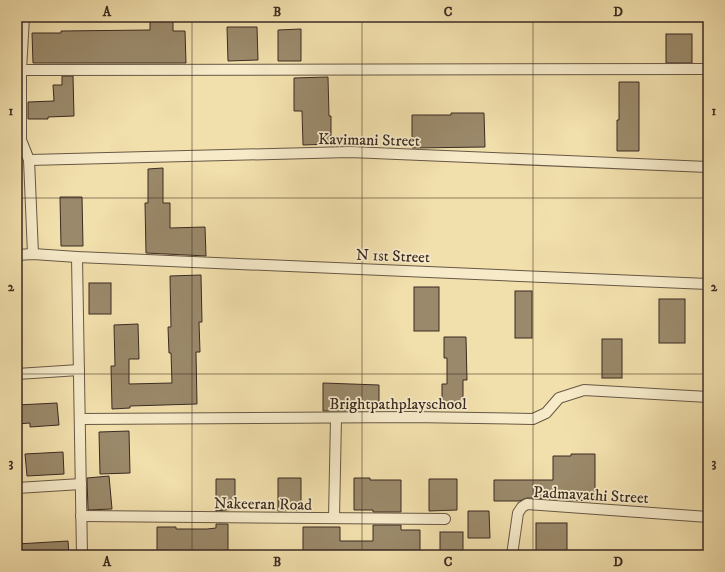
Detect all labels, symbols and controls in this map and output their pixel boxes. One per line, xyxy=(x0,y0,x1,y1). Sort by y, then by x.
text: A xyxy=(102,4,112,20)
text: B xyxy=(273,4,281,20)
text: C xyxy=(444,4,453,20)
text: D xyxy=(613,4,623,20)
text: 1 xyxy=(9,103,14,119)
text: 1 xyxy=(712,103,717,119)
street label: Kavimani Street xyxy=(318,129,420,151)
street label: N 1st Street xyxy=(356,245,430,267)
text: 2 xyxy=(8,279,15,295)
text: 2 xyxy=(711,279,718,295)
street label: Brightpathplayschool xyxy=(329,394,467,414)
text: 3 xyxy=(9,455,14,471)
text: 3 xyxy=(712,455,717,471)
street label: Padmavathi Street xyxy=(533,482,649,508)
street label: Nakeeran Road xyxy=(214,493,312,515)
text: A xyxy=(102,554,112,570)
text: B xyxy=(273,554,281,570)
text: C xyxy=(444,554,453,570)
text: D xyxy=(613,554,623,570)

